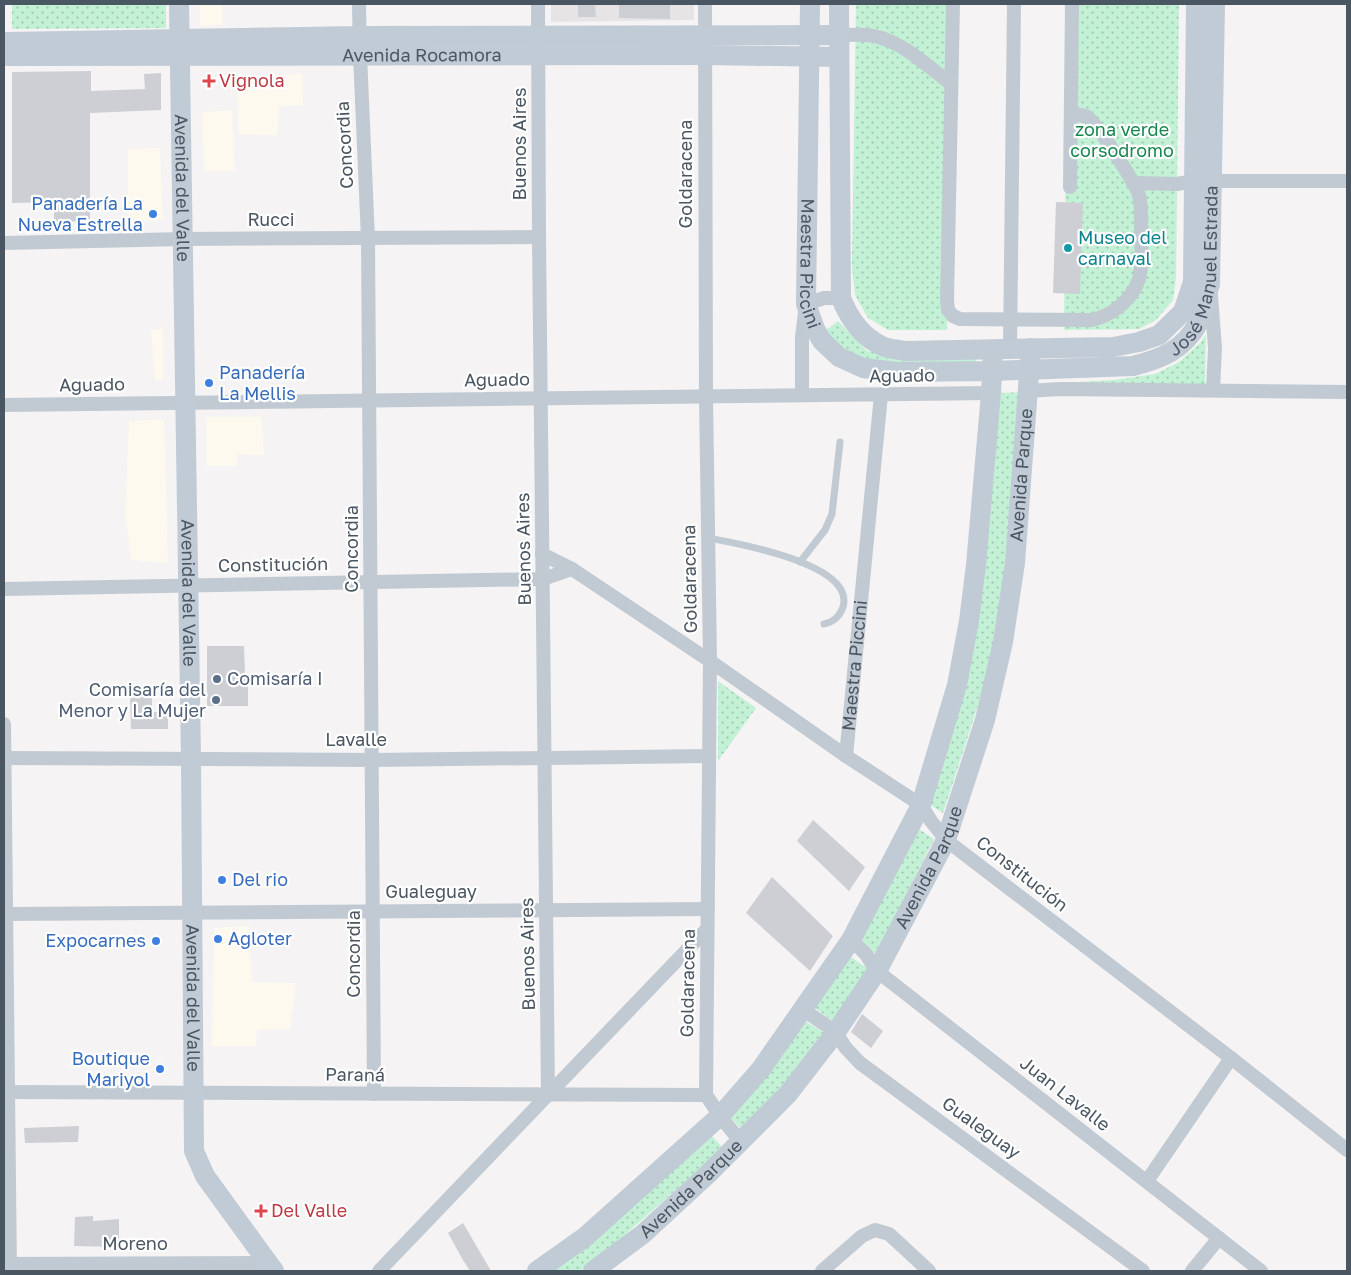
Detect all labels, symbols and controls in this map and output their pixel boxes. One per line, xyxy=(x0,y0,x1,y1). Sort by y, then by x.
street label: Avenida Rocamora xyxy=(342,43,502,66)
place label: Vignola xyxy=(219,69,285,91)
marker: Vignola xyxy=(203,75,215,87)
street label: Buenos Aires xyxy=(508,87,530,201)
street label: Concordia xyxy=(331,101,357,189)
street label: Avenida del Valle xyxy=(171,114,195,262)
park label: zona verde corsodromo xyxy=(1070,118,1174,161)
street label: Goldaracena xyxy=(674,120,696,228)
street label: José Manuel Estrada xyxy=(1164,185,1222,360)
place label: Panadería La Nueva Estrella xyxy=(17,192,143,235)
street label: Maestra Piccini xyxy=(795,198,826,332)
marker: Panadería La Nueva Estrella xyxy=(147,208,159,220)
street label: Rucci xyxy=(247,208,295,230)
place label: Museo del carnaval xyxy=(1078,226,1167,269)
marker: Museo del carnaval xyxy=(1062,242,1074,254)
place label: Panadería La Mellis xyxy=(219,361,306,404)
street label: Aguado xyxy=(869,363,935,387)
street label: Aguado xyxy=(464,367,530,391)
street label: Aguado xyxy=(59,372,125,396)
marker: Panadería La Mellis xyxy=(203,377,215,389)
street label: Avenida Parque xyxy=(1005,407,1036,543)
street label: Buenos Aires xyxy=(511,492,535,606)
street label: Concordia xyxy=(340,505,362,593)
street label: Avenida del Valle xyxy=(177,519,202,667)
street label: Goldaracena xyxy=(677,524,701,634)
street label: Constitución xyxy=(218,552,328,576)
street label: Maestra Piccini xyxy=(836,599,871,732)
place label: Comisaría I xyxy=(227,667,323,689)
marker: Comisaría I xyxy=(211,673,223,685)
place label: Comisaría del Menor y La Mujer xyxy=(58,678,206,721)
marker: Comisaría del Menor y La Mujer xyxy=(210,694,222,706)
street label: Lavalle xyxy=(325,728,387,750)
street label: Avenida Parque xyxy=(889,803,966,932)
street label: Constitución xyxy=(972,831,1073,916)
place label: Del rio xyxy=(232,868,288,890)
marker: Del rio xyxy=(216,874,228,886)
street label: Gualeguay xyxy=(385,880,477,902)
street label: Buenos Aires xyxy=(515,897,539,1011)
street label: Concordia xyxy=(342,910,364,998)
street label: Avenida del Valle xyxy=(182,924,205,1072)
place label: Agloter xyxy=(228,927,292,949)
street label: Goldaracena xyxy=(675,928,699,1038)
place label: Expocarnes xyxy=(45,929,146,951)
marker: Agloter xyxy=(212,933,224,945)
marker: Expocarnes xyxy=(150,935,162,947)
place label: Boutique Mariyol xyxy=(72,1047,150,1090)
street label: Juan Lavalle xyxy=(1016,1051,1115,1135)
street label: Paraná xyxy=(325,1062,385,1086)
marker: Boutique Mariyol xyxy=(154,1063,166,1075)
street label: Gualeguay xyxy=(938,1091,1025,1163)
street label: Avenida Parque xyxy=(634,1134,746,1242)
place label: Del Valle xyxy=(271,1199,347,1221)
marker: Del Valle xyxy=(255,1205,267,1217)
street label: Moreno xyxy=(102,1232,168,1254)

